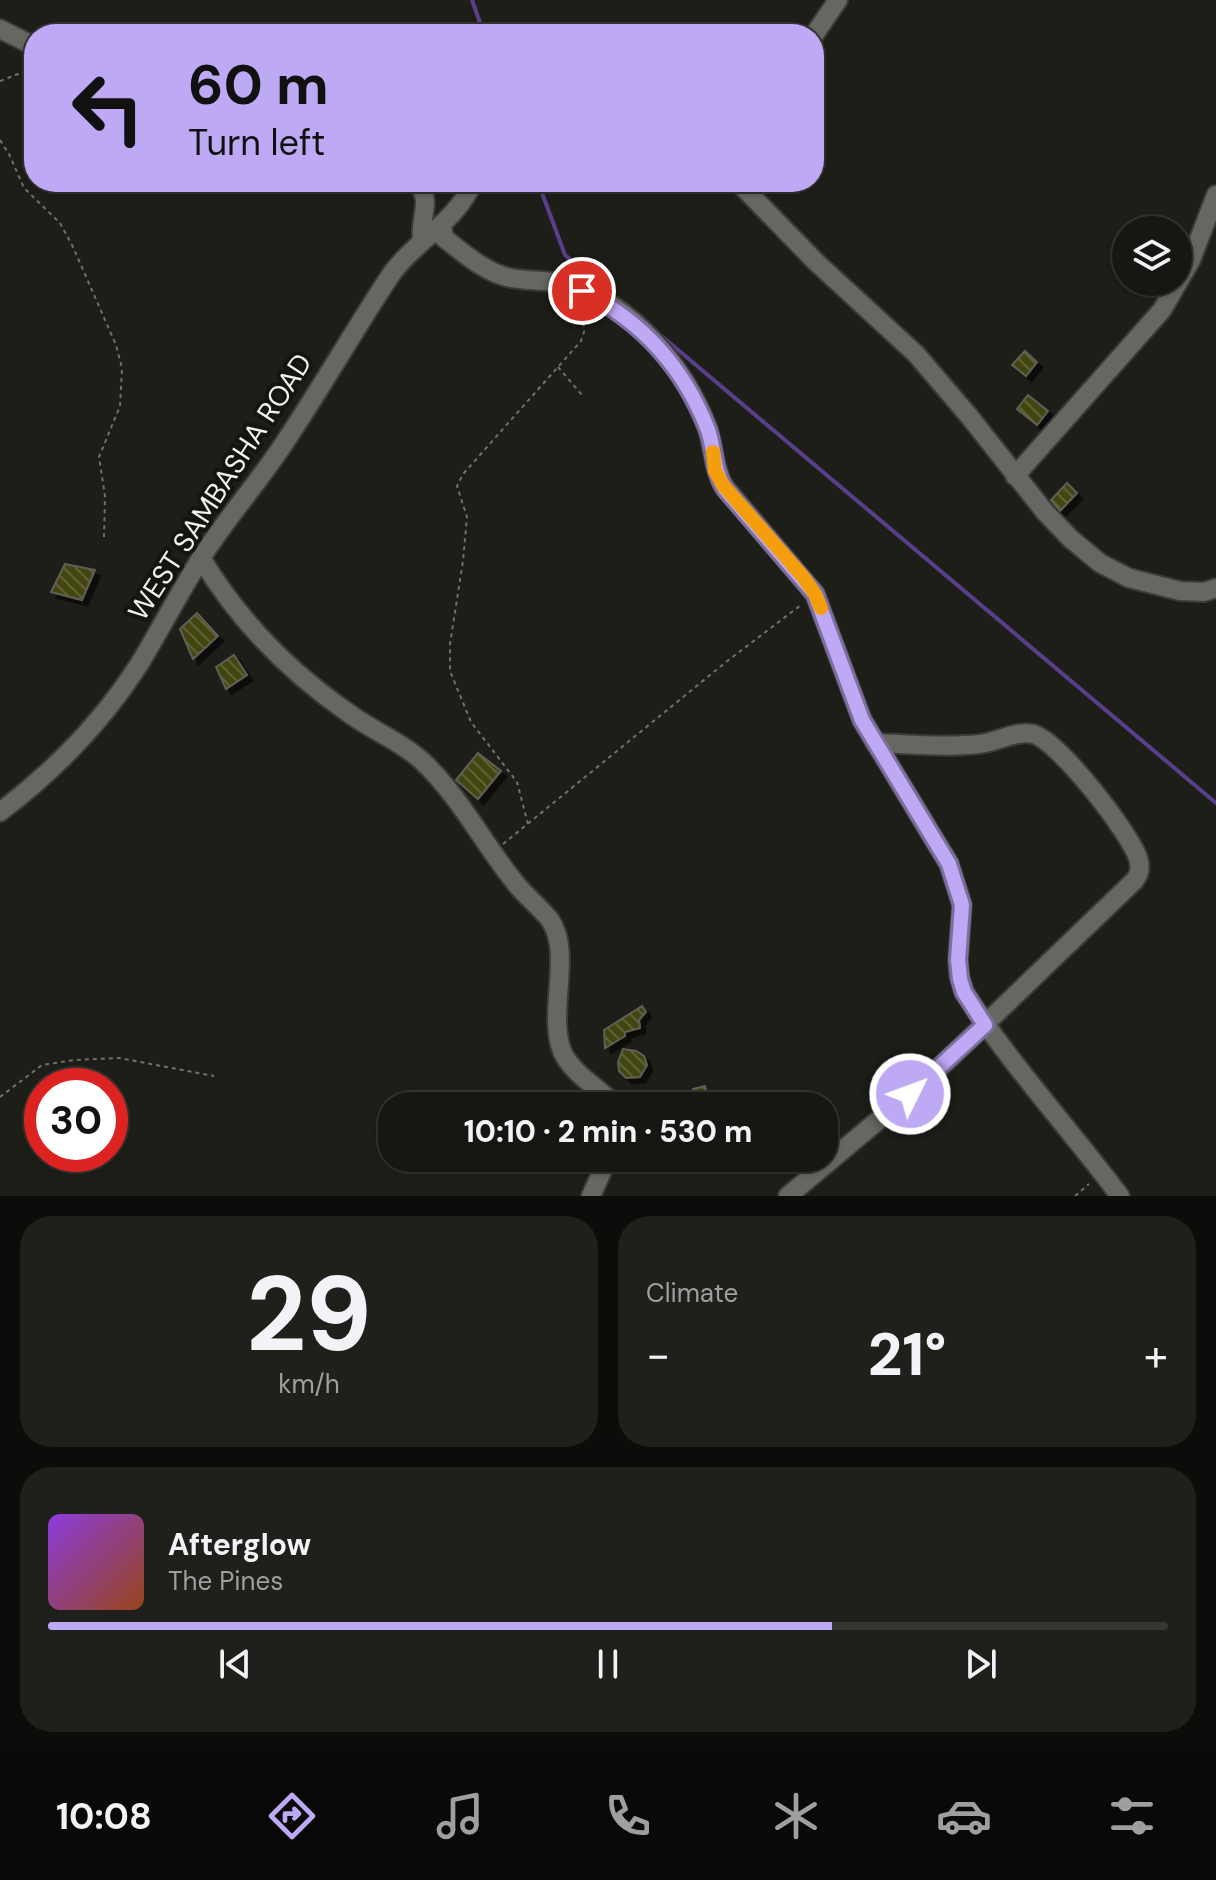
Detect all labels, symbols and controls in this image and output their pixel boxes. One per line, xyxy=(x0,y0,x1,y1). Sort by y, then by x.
text: 60 m xyxy=(188,48,329,121)
icon: left xyxy=(56,56,160,160)
text: Turn left xyxy=(188,119,325,166)
map controls xyxy=(1112,216,1192,296)
button: layers xyxy=(1112,216,1192,296)
pin xyxy=(548,257,616,325)
icon: arrive xyxy=(560,269,604,313)
street label: WEST SAMBASHA ROAD xyxy=(120,346,320,628)
position arrow xyxy=(868,1052,952,1136)
speed limit sign: 30 xyxy=(24,1068,128,1172)
text: 10:10 · 2 min · 530 m xyxy=(464,1112,752,1151)
text: 29 xyxy=(246,1247,372,1382)
text: Climate xyxy=(646,1276,738,1310)
text: 21° xyxy=(868,1315,946,1394)
text: − xyxy=(646,1326,670,1384)
text: + xyxy=(1144,1326,1168,1384)
text: km/h xyxy=(278,1367,340,1401)
text: Afterglow xyxy=(168,1525,311,1564)
text: The Pines xyxy=(168,1564,283,1598)
icon: previous xyxy=(213,1642,257,1686)
icon: pause xyxy=(586,1642,630,1686)
icon: next xyxy=(959,1642,1003,1686)
icon: directions xyxy=(264,1788,320,1844)
icon: music xyxy=(432,1788,488,1844)
icon: phone xyxy=(600,1788,656,1844)
icon: climate xyxy=(768,1788,824,1844)
icon: car xyxy=(936,1788,992,1844)
icon: filters xyxy=(1104,1788,1160,1844)
text: 10:08 xyxy=(56,1793,152,1840)

